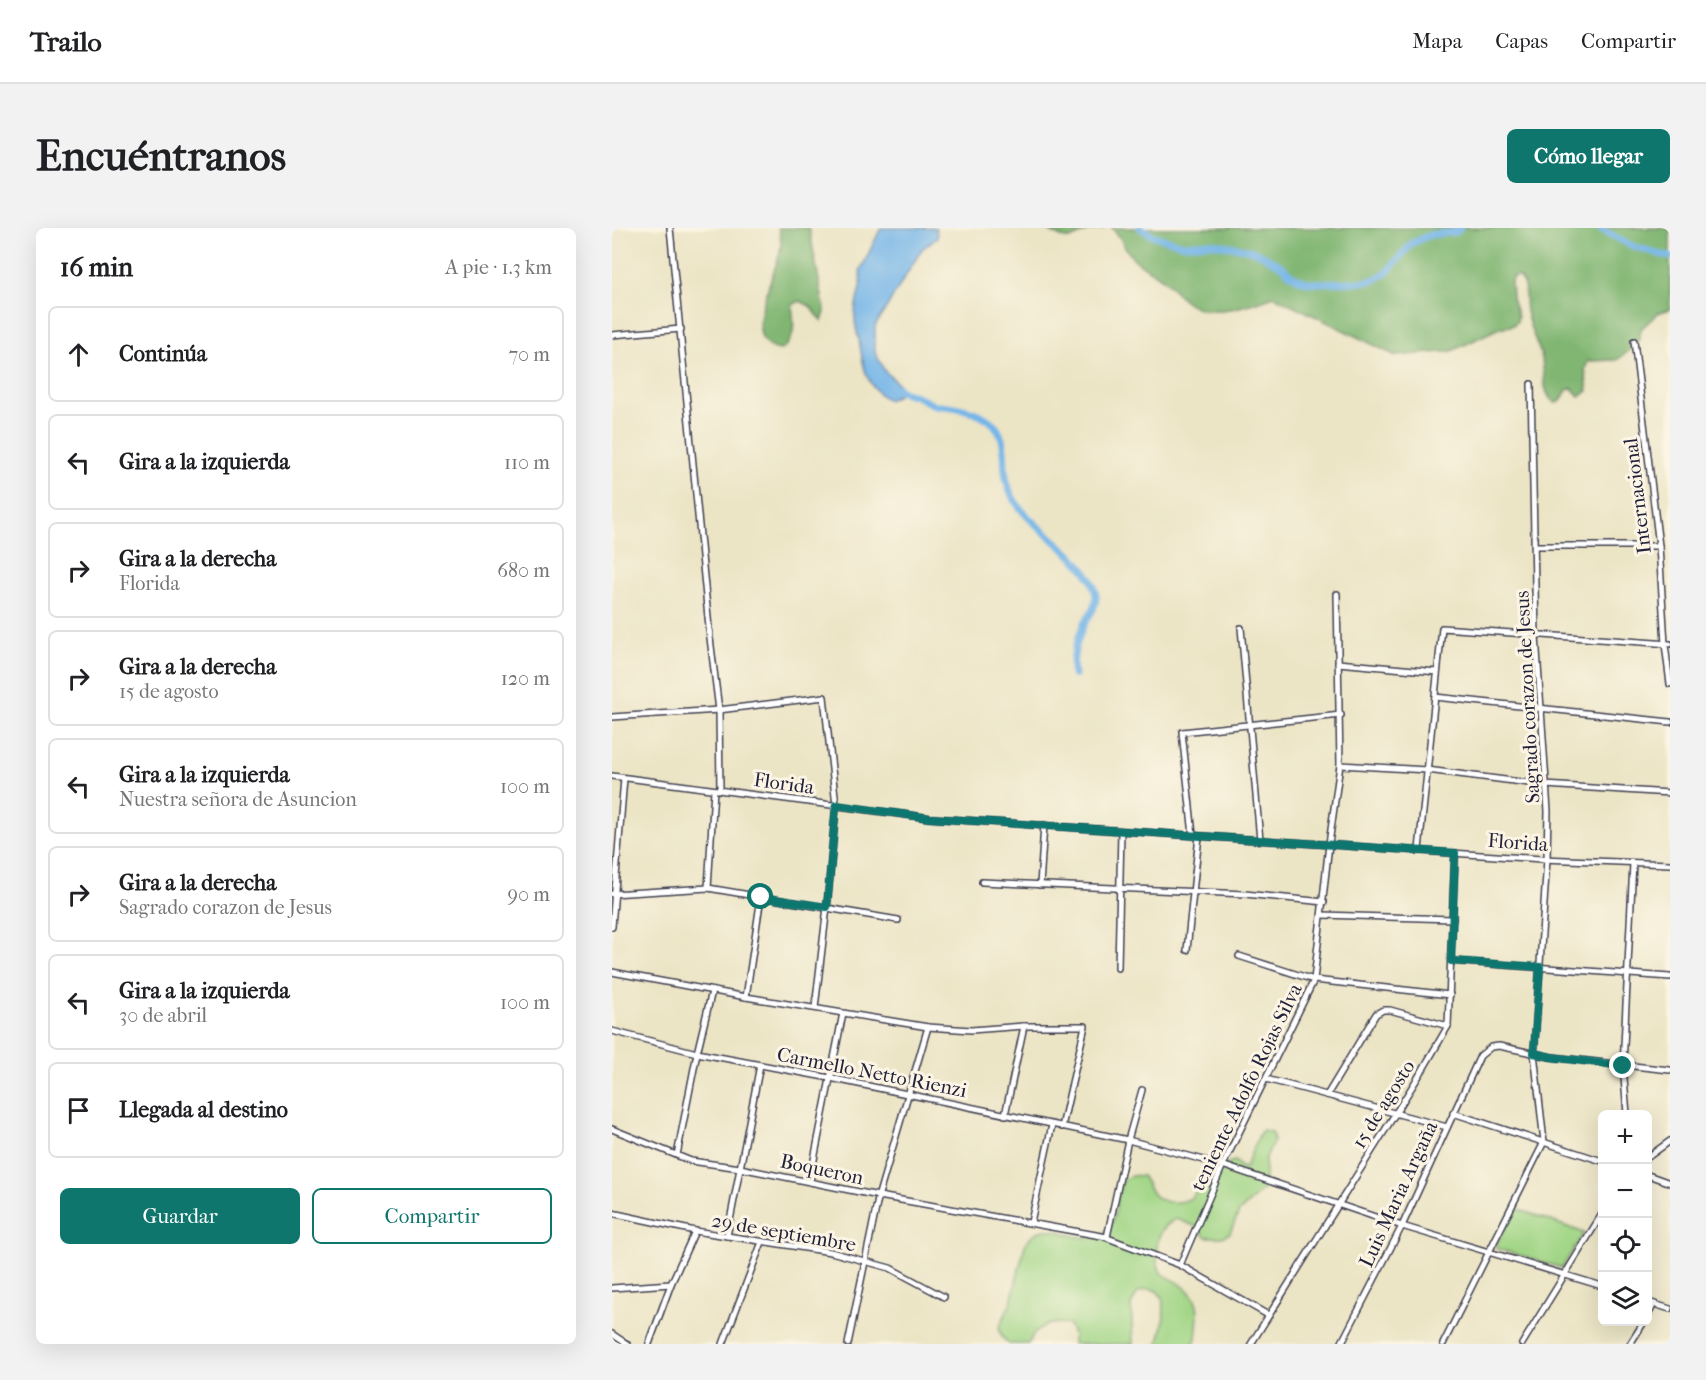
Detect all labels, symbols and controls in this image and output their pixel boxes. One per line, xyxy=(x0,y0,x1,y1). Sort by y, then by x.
text: Trailo xyxy=(30,25,102,58)
text: Mapa xyxy=(1412,29,1462,53)
text: Capas xyxy=(1495,29,1548,53)
text: Compartir xyxy=(1581,29,1676,53)
button: Cómo llegar xyxy=(1507,129,1670,183)
text: Encuéntranos xyxy=(36,132,286,181)
text: 16 min xyxy=(60,252,133,283)
text: A pie · 1.3 km xyxy=(445,256,552,279)
icon: ahead xyxy=(62,338,95,371)
text: Continúa xyxy=(119,341,207,367)
text: 70 m xyxy=(508,343,550,366)
street label: Internacional xyxy=(1619,436,1656,555)
icon: left xyxy=(62,446,95,479)
text: Gira a la izquierda xyxy=(119,449,290,475)
text: 110 m xyxy=(504,451,550,474)
text: Gira a la derecha xyxy=(119,546,276,572)
icon: right xyxy=(62,554,95,587)
text: 680 m xyxy=(497,559,550,582)
text: Florida xyxy=(119,572,180,595)
street label: Sagrado corazon de Jesus xyxy=(1510,590,1545,804)
text: Gira a la derecha xyxy=(119,654,276,680)
icon: right xyxy=(62,662,95,695)
text: 120 m xyxy=(501,667,550,690)
text: 15 de agosto xyxy=(119,680,219,703)
text: Gira a la izquierda xyxy=(119,762,290,788)
street label: Florida xyxy=(752,768,816,799)
icon: left xyxy=(62,770,95,803)
text: 100 m xyxy=(500,775,550,798)
text: Nuestra señora de Asuncion xyxy=(119,788,357,811)
street label: Florida xyxy=(1487,829,1550,856)
text: Gira a la derecha xyxy=(119,870,276,896)
icon: right xyxy=(62,878,95,911)
text: 90 m xyxy=(508,883,550,906)
route start xyxy=(747,883,773,909)
text: Sagrado corazon de Jesus xyxy=(119,896,332,919)
text: Gira a la izquierda xyxy=(119,978,290,1004)
street label: teniente Adolfo Rojas Silva xyxy=(1186,979,1307,1195)
icon: left xyxy=(62,986,95,1019)
text: 100 m xyxy=(500,991,550,1014)
text: 30 de abril xyxy=(119,1004,207,1027)
street label: Carmello Netto Rienzi xyxy=(775,1043,969,1102)
route end xyxy=(1609,1052,1635,1078)
street label: 15 de agosto xyxy=(1347,1056,1420,1153)
icon: arrive xyxy=(62,1094,95,1127)
text: Llegada al destino xyxy=(119,1097,288,1123)
map controls xyxy=(1598,1110,1652,1326)
button: + xyxy=(1598,1110,1652,1164)
street label: Luis Maria Argaña xyxy=(1355,1117,1443,1271)
street label: Boqueron xyxy=(778,1149,866,1190)
button: − xyxy=(1598,1164,1652,1218)
button: Guardar xyxy=(60,1188,300,1244)
button: Compartir xyxy=(312,1188,552,1244)
street label: 29 de septiembre xyxy=(710,1208,858,1257)
button: locate xyxy=(1598,1218,1652,1272)
button: layers xyxy=(1598,1272,1652,1326)

